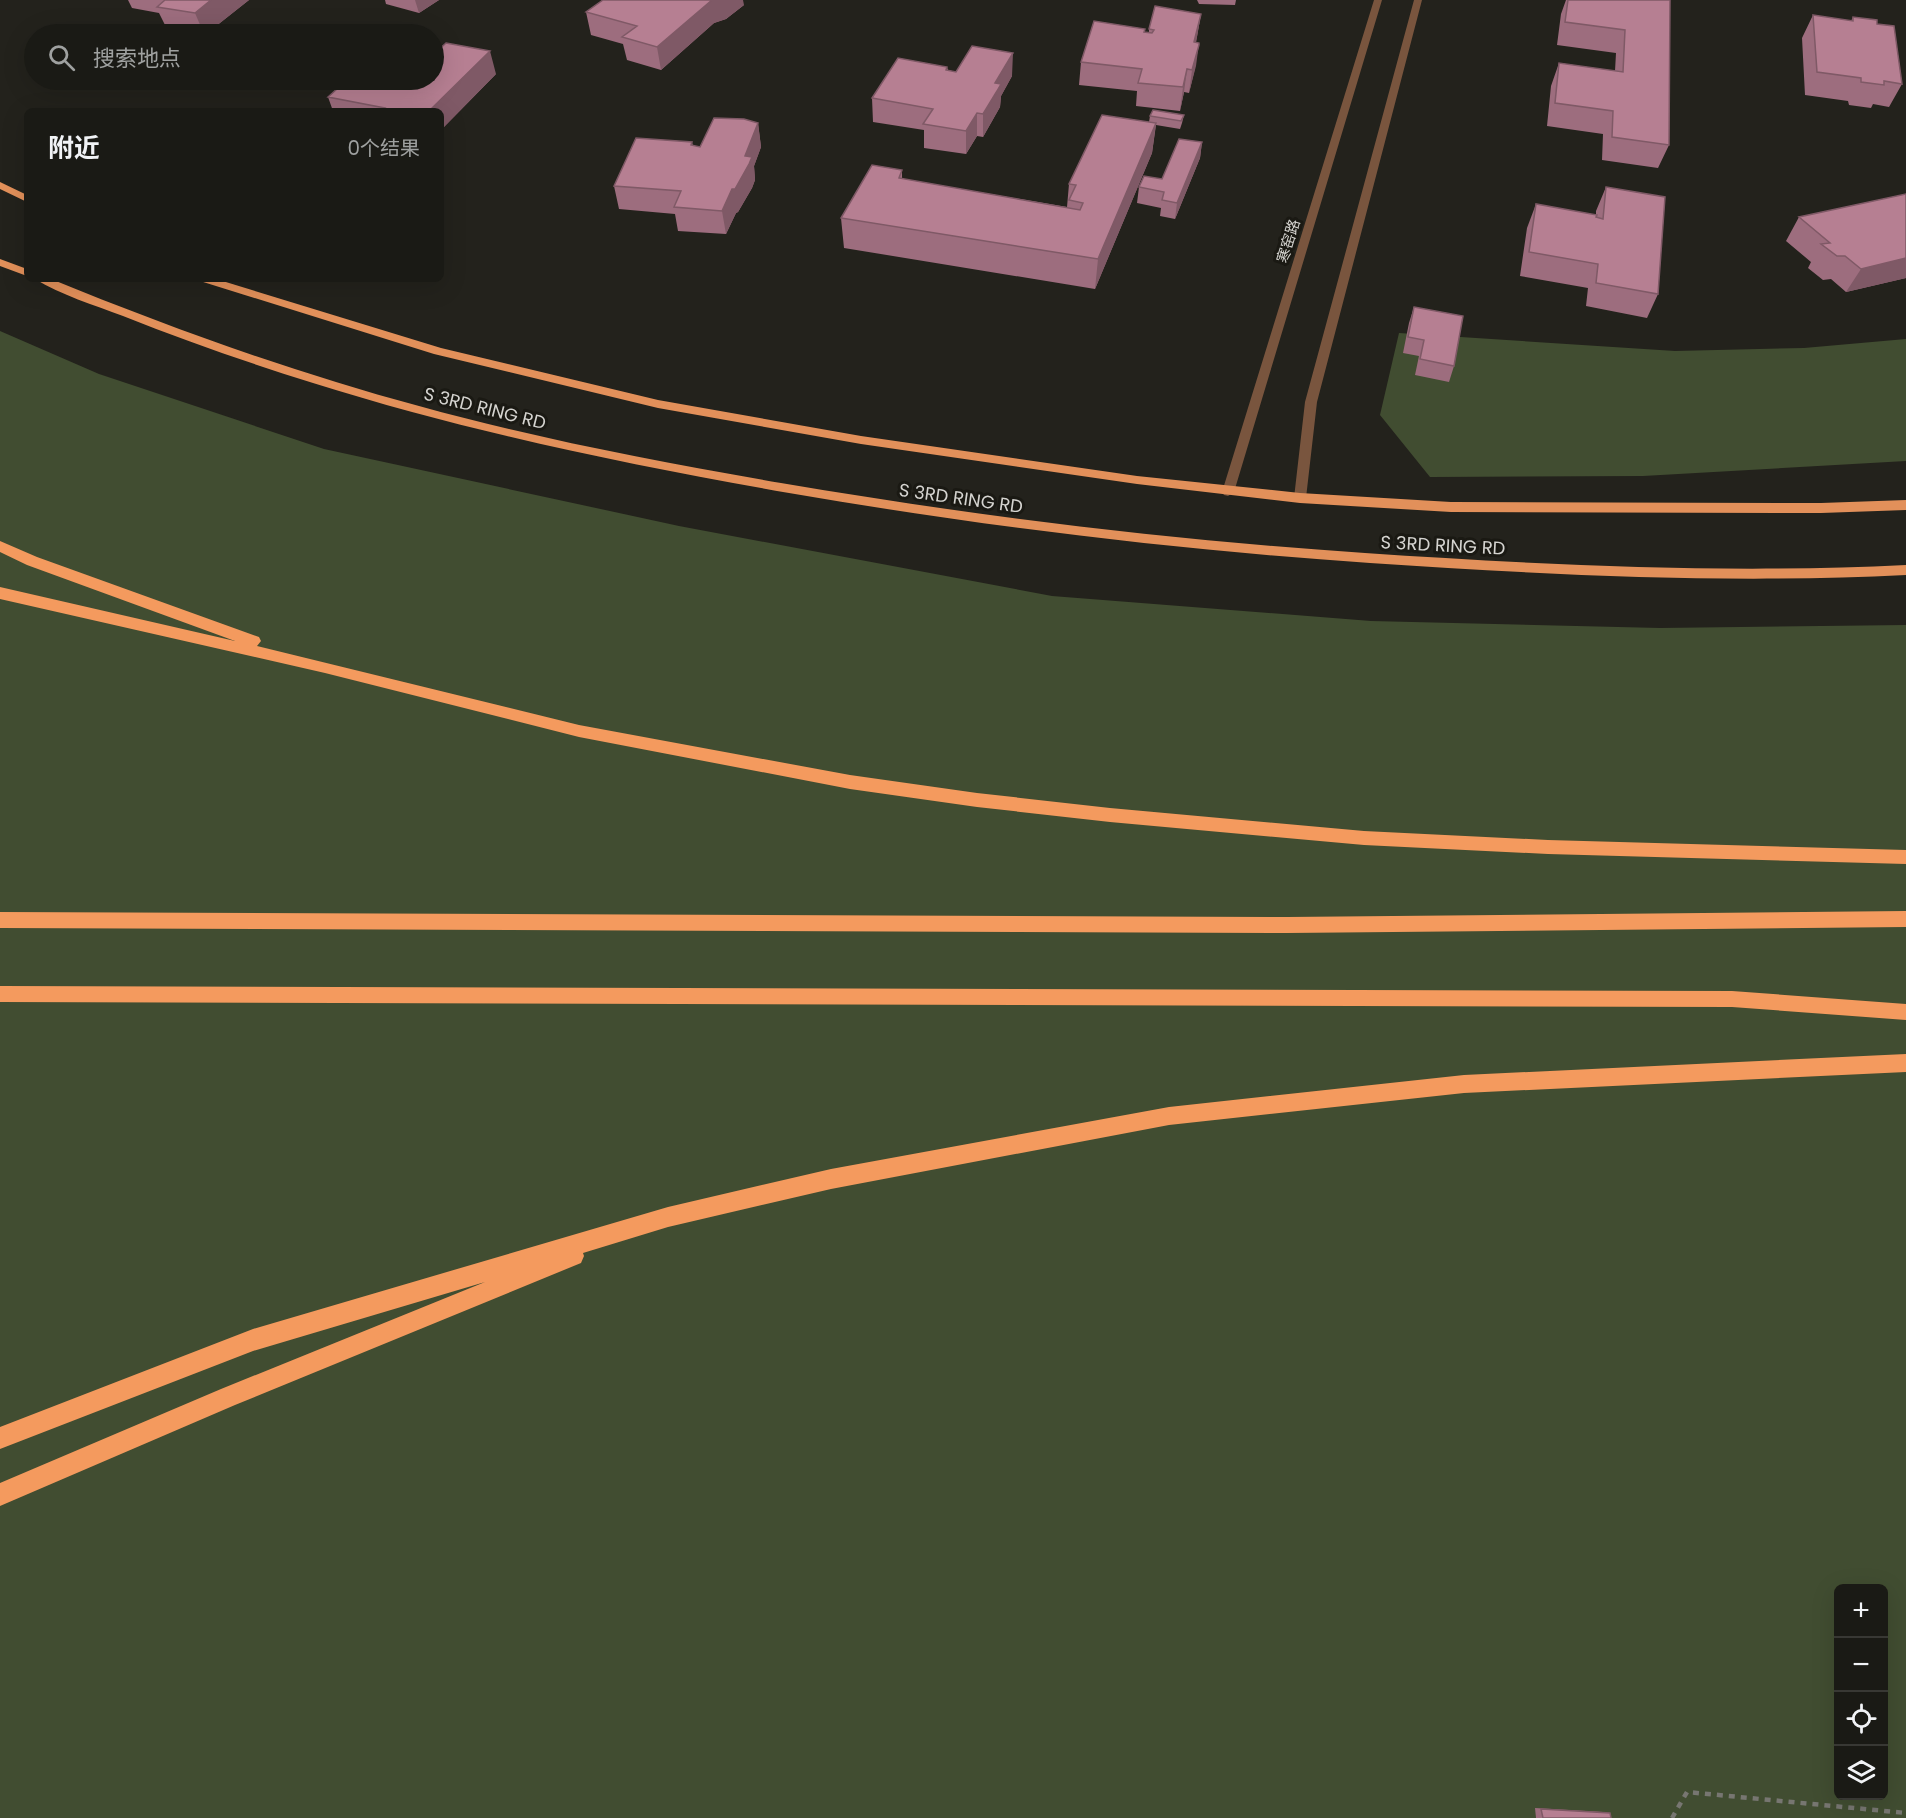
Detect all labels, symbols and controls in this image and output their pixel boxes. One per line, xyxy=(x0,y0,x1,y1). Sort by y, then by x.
search box xyxy=(24,24,444,90)
icon: search xyxy=(45,41,78,74)
text: 搜索地点 xyxy=(93,43,181,74)
text: 附近 xyxy=(48,130,100,166)
text: 0个结果 xyxy=(347,134,420,162)
street label: 寒窑路 xyxy=(1271,216,1305,266)
street label: S 3RD RING RD xyxy=(421,381,549,435)
street label: S 3RD RING RD xyxy=(897,477,1025,519)
street label: S 3RD RING RD xyxy=(1380,529,1506,561)
map controls xyxy=(1834,1584,1888,1800)
button: + xyxy=(1834,1584,1888,1638)
button: − xyxy=(1834,1638,1888,1692)
button: locate xyxy=(1834,1692,1888,1746)
button: layers xyxy=(1834,1746,1888,1800)

